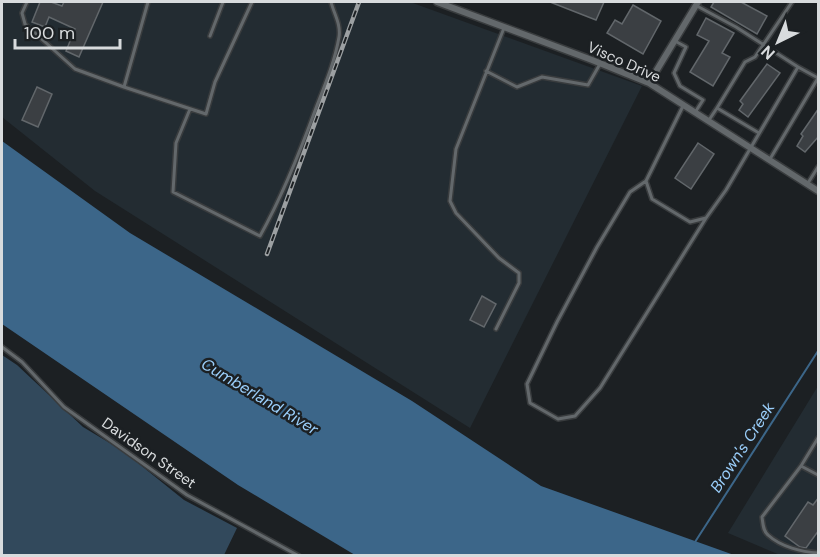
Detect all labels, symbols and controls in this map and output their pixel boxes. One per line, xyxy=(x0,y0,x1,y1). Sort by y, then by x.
scale bar xyxy=(15,12,120,50)
north arrow xyxy=(748,12,808,72)
text: 100 m xyxy=(24,21,75,45)
street label: Visco Drive xyxy=(584,37,664,87)
text: N xyxy=(757,41,780,64)
water label: Cumberland River xyxy=(197,353,323,440)
water label: Brown's Creek xyxy=(705,397,780,496)
street label: Davidson Street xyxy=(98,413,200,493)

